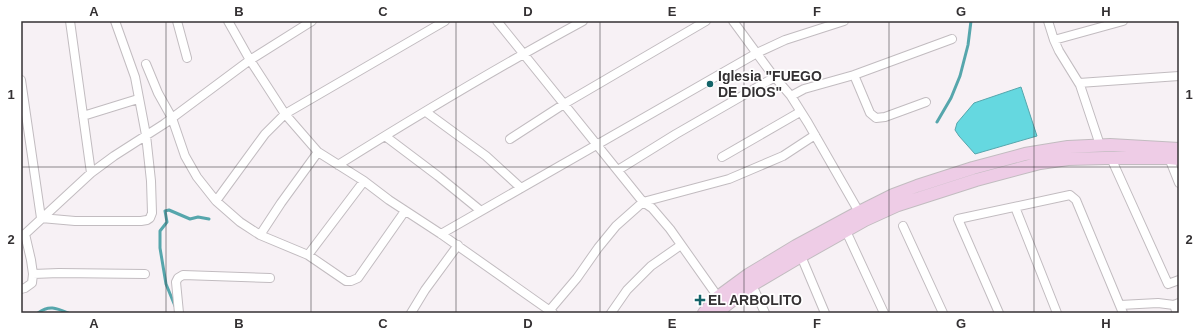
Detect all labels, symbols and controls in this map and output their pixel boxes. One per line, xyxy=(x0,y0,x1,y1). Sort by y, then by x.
text: A xyxy=(89,4,99,19)
text: B xyxy=(234,4,244,19)
text: C xyxy=(378,4,388,19)
text: D xyxy=(523,4,533,19)
text: E xyxy=(668,4,677,19)
text: F xyxy=(813,4,821,19)
text: G xyxy=(956,4,966,19)
text: H xyxy=(1101,4,1111,19)
place label: Iglesia "FUEGO DE DIOS" xyxy=(718,68,822,100)
marker: Iglesia "FUEGO DE DIOS" xyxy=(705,79,715,89)
text: 1 xyxy=(7,87,15,102)
text: 1 xyxy=(1185,87,1193,102)
text: 2 xyxy=(7,232,15,247)
text: 2 xyxy=(1185,232,1193,247)
place label: EL ARBOLITO xyxy=(708,292,802,308)
marker: EL ARBOLITO xyxy=(695,295,705,305)
text: A xyxy=(89,316,99,331)
text: B xyxy=(234,316,244,331)
text: C xyxy=(378,316,388,331)
text: D xyxy=(523,316,533,331)
text: E xyxy=(668,316,677,331)
text: F xyxy=(813,316,821,331)
text: G xyxy=(956,316,966,331)
text: H xyxy=(1101,316,1111,331)

